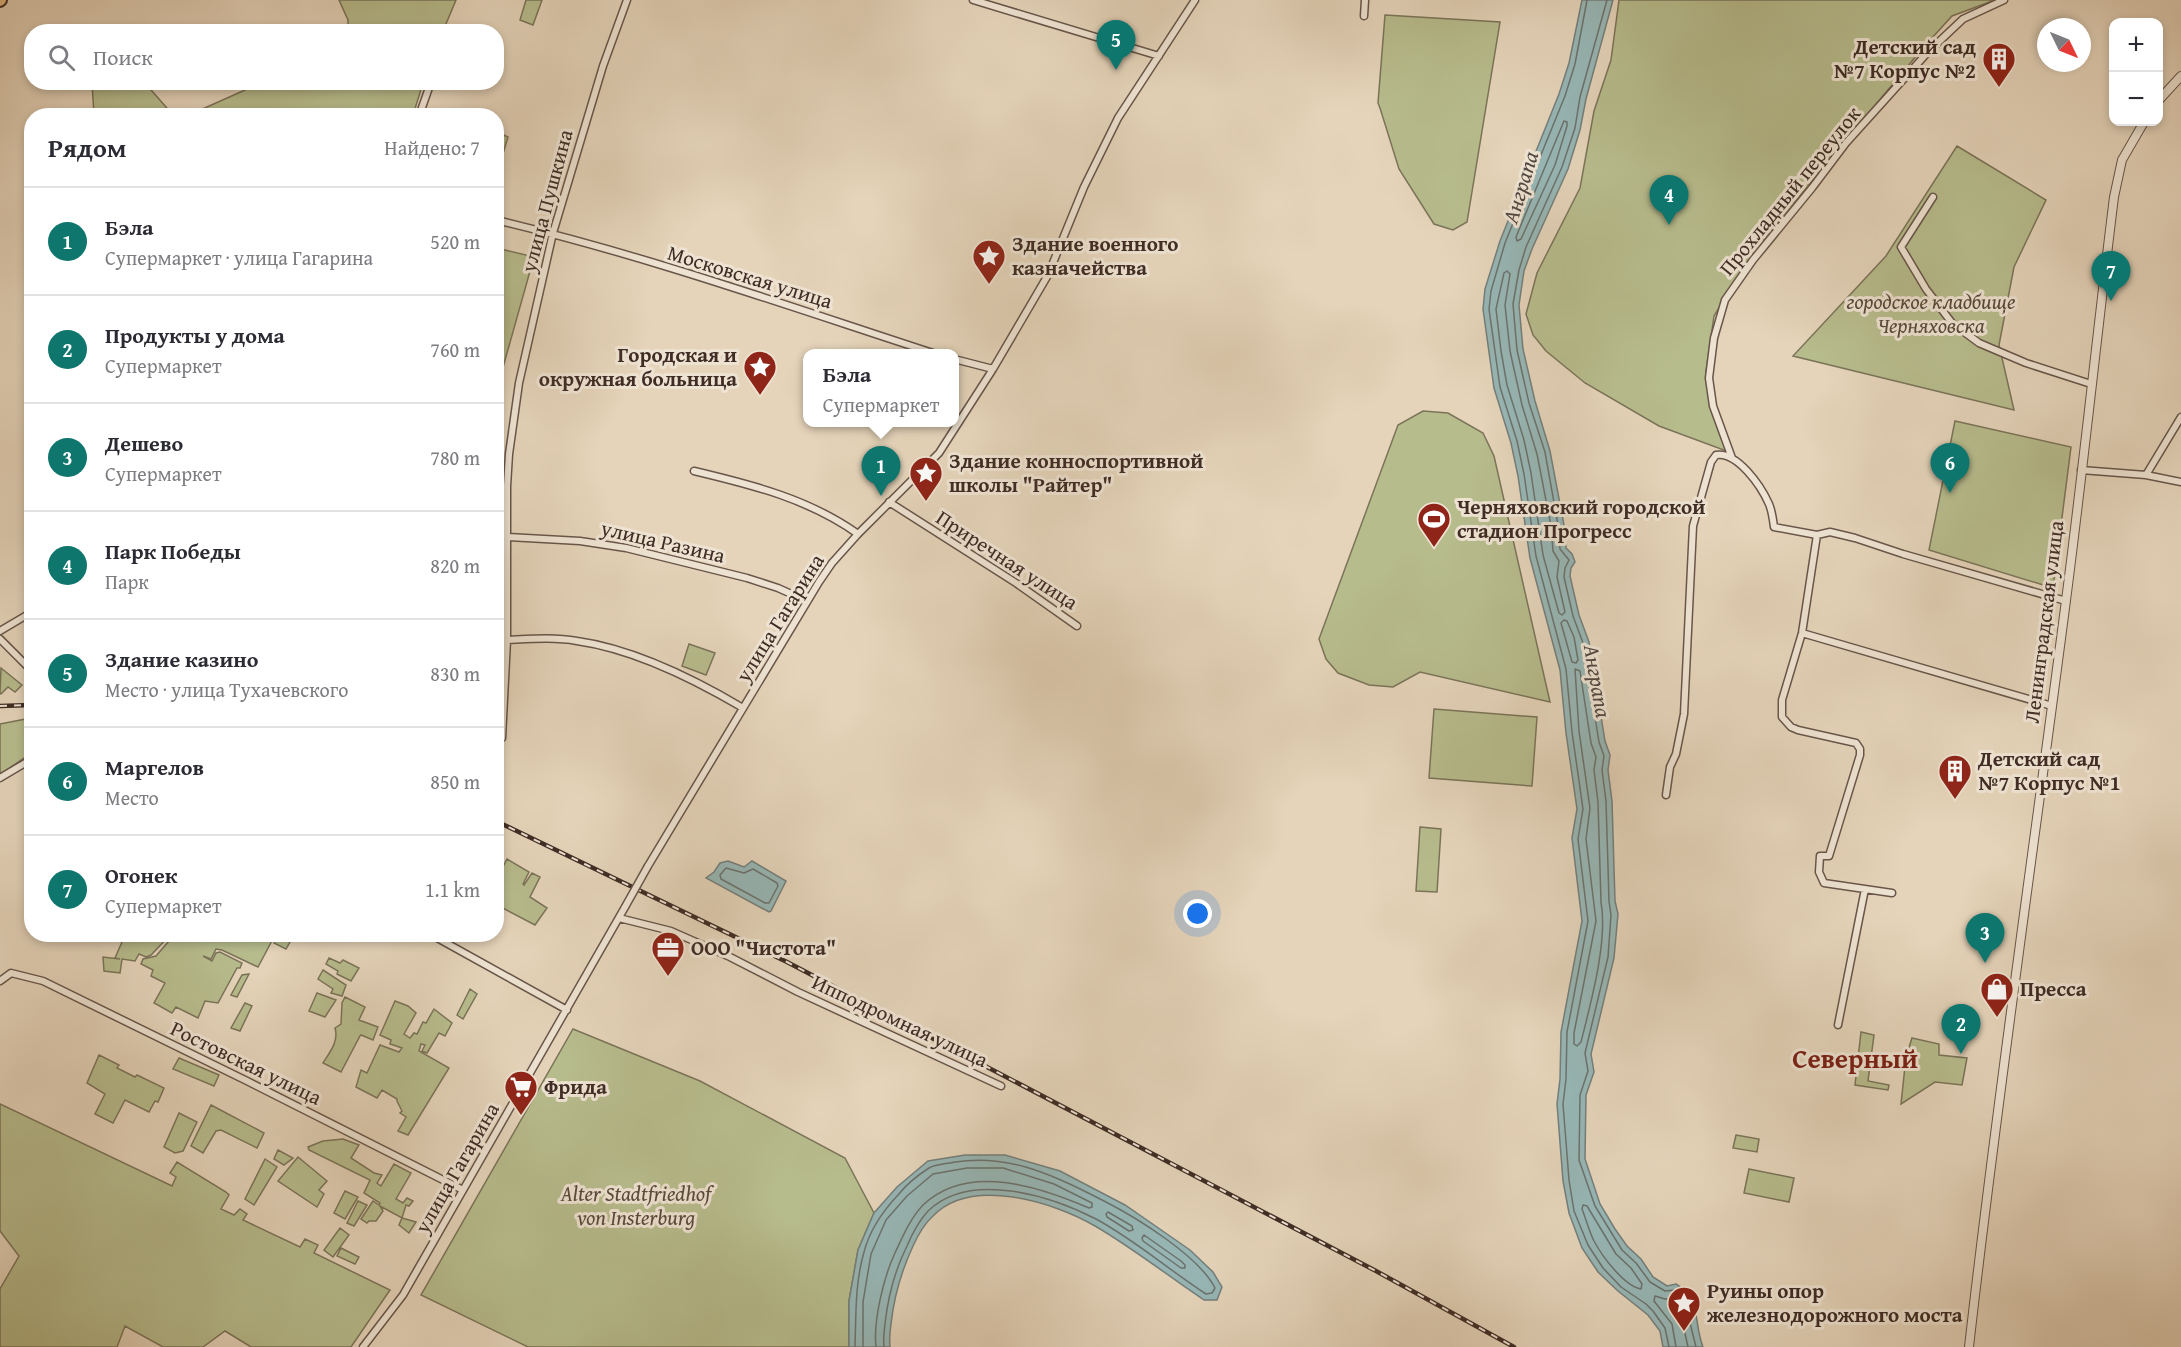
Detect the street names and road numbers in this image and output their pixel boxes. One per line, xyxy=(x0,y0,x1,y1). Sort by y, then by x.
street label: Прохладный переулок xyxy=(1711,99,1868,282)
street label: улица Пушкина xyxy=(512,126,581,277)
street label: Московская улица xyxy=(664,237,836,316)
street label: Приречная улица xyxy=(930,502,1084,617)
street label: улица Разина xyxy=(597,512,728,571)
street label: Ленинградская улица xyxy=(2016,519,2071,725)
street label: улица Гагарина xyxy=(727,547,832,689)
street label: Ипподромная улица xyxy=(807,966,993,1075)
street label: Ростовская улица xyxy=(165,1013,327,1113)
street label: улица Гагарина xyxy=(406,1097,507,1240)

